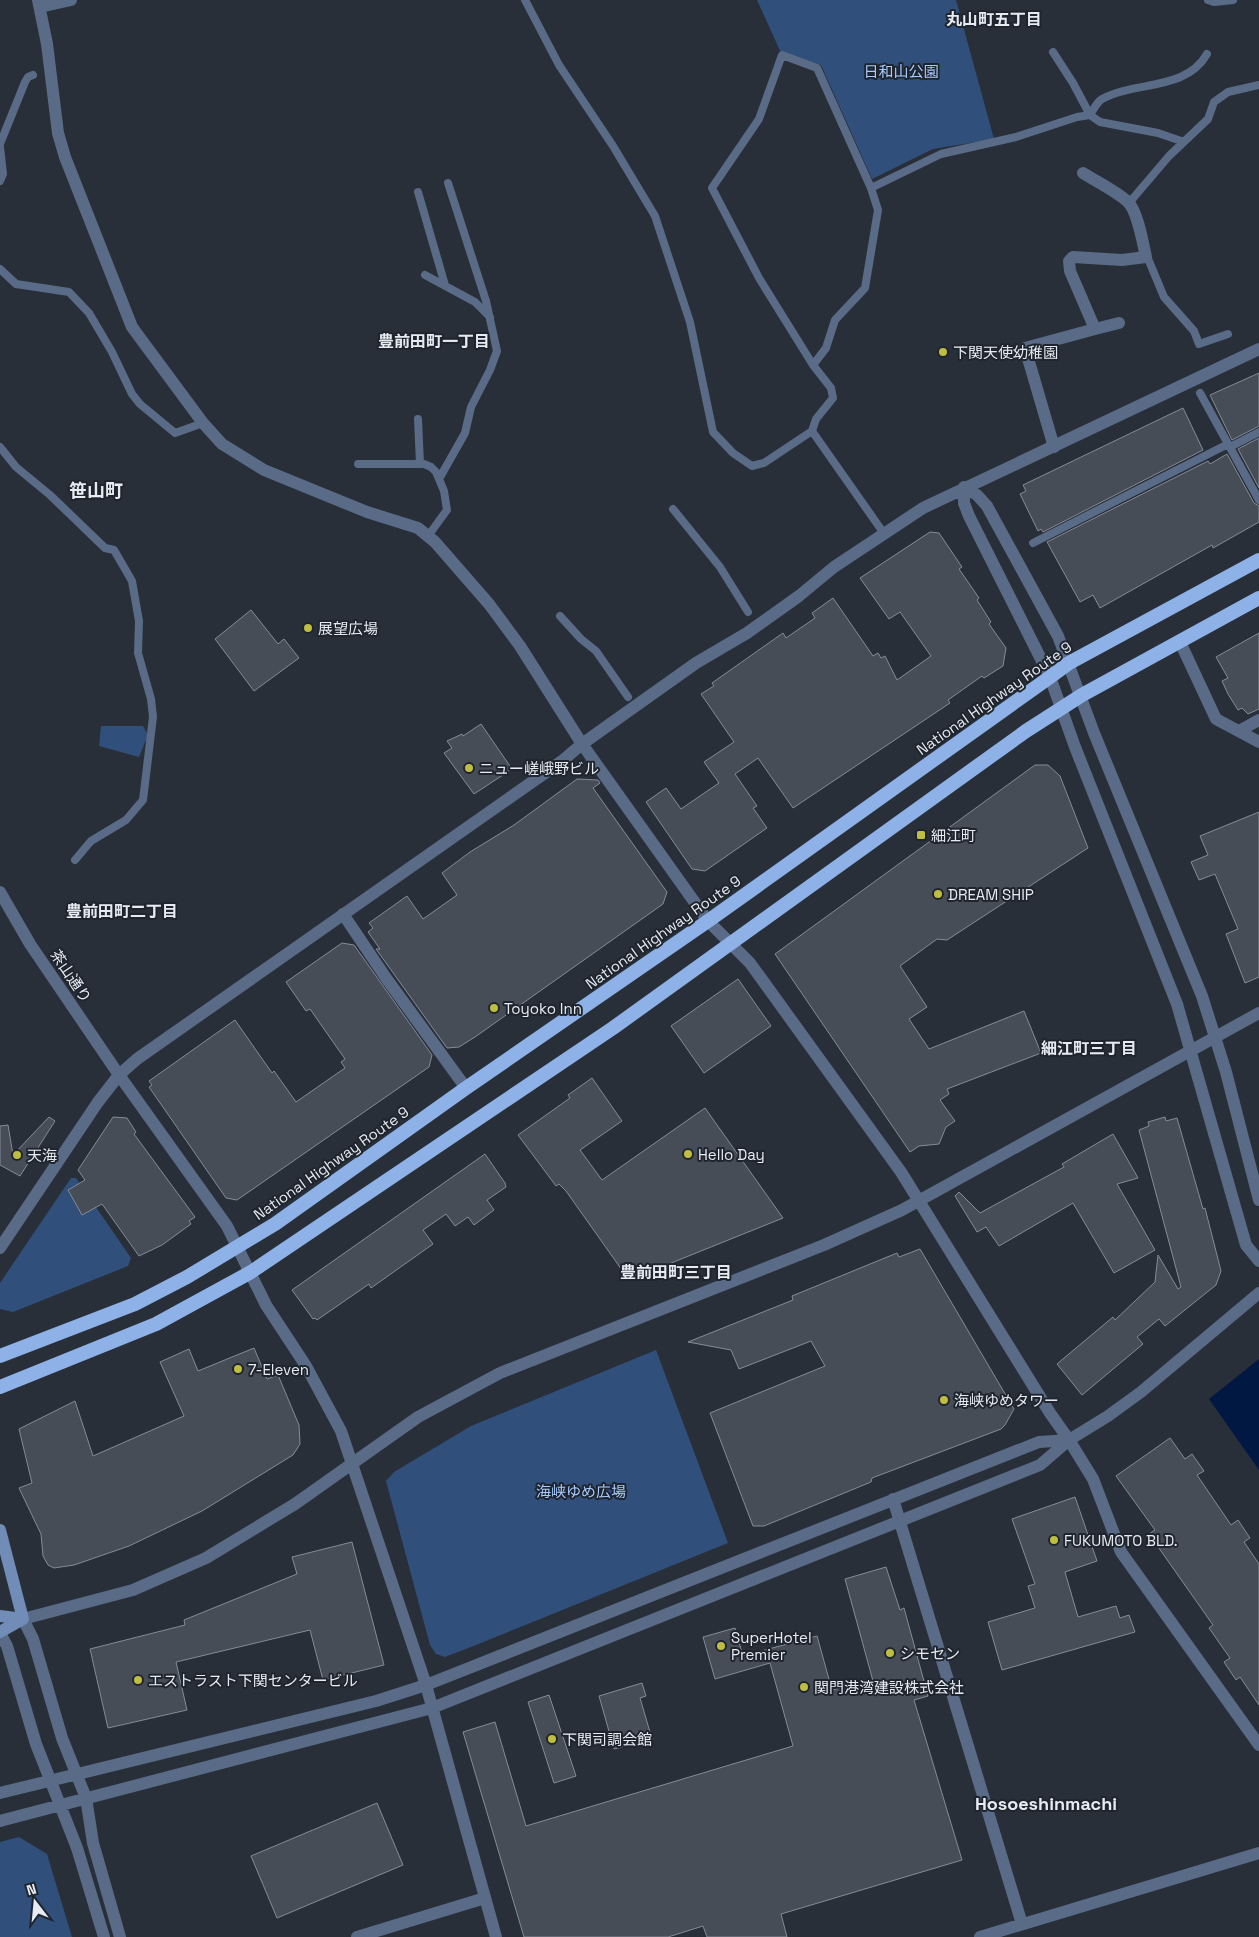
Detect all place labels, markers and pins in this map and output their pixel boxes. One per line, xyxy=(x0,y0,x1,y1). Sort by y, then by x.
place label: 下関天使幼稚園 xyxy=(953,343,1058,362)
marker: 下関天使幼稚園 xyxy=(937,346,949,358)
place label: 展望広場 xyxy=(318,619,378,638)
marker: 展望広場 xyxy=(302,622,314,634)
place label: ニュー嵯峨野ビル xyxy=(479,759,599,778)
marker: ニュー嵯峨野ビル xyxy=(463,762,475,774)
place label: 細江町 xyxy=(931,826,976,845)
marker: 細江町 xyxy=(915,829,927,841)
place label: DREAM SHIP xyxy=(948,885,1034,904)
marker: DREAM SHIP xyxy=(932,888,944,900)
place label: Toyoko Inn xyxy=(504,999,582,1018)
marker: Toyoko Inn xyxy=(488,1002,500,1014)
place label: Hello Day xyxy=(698,1145,765,1164)
place label: 天海 xyxy=(27,1146,57,1165)
marker: Hello Day xyxy=(682,1148,694,1160)
marker: 天海 xyxy=(11,1149,23,1161)
place label: 7-Eleven xyxy=(248,1360,309,1379)
marker: 7-Eleven xyxy=(232,1363,244,1375)
place label: 海峡ゆめタワー xyxy=(954,1391,1059,1410)
marker: 海峡ゆめタワー xyxy=(938,1394,950,1406)
place label: FUKUMOTO BLD. xyxy=(1064,1531,1178,1550)
marker: FUKUMOTO BLD. xyxy=(1048,1534,1060,1546)
place label: SuperHotel Premier xyxy=(731,1628,812,1664)
marker: SuperHotel Premier xyxy=(715,1640,727,1652)
place label: シモセン xyxy=(900,1644,960,1663)
marker: シモセン xyxy=(884,1647,896,1659)
place label: エストラスト下関センタービル xyxy=(148,1671,358,1690)
marker: エストラスト下関センタービル xyxy=(132,1674,144,1686)
place label: 関門港湾建設株式会社 xyxy=(814,1678,964,1697)
marker: 関門港湾建設株式会社 xyxy=(798,1681,810,1693)
place label: 下関司調会館 xyxy=(562,1730,652,1749)
marker: 下関司調会館 xyxy=(546,1733,558,1745)

